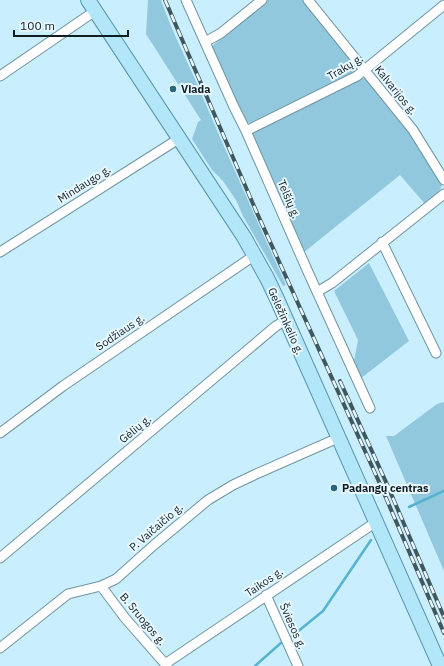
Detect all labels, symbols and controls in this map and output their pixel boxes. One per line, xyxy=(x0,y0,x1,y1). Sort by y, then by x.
scale bar xyxy=(14,12,128,38)
text: 100 m xyxy=(20,18,55,33)
street label: Trakų g. xyxy=(325,51,365,83)
street label: Kalvarijos g. xyxy=(372,63,420,117)
place label: Viada xyxy=(181,82,211,96)
marker: Viada xyxy=(168,84,178,94)
street label: Mindaugo g. xyxy=(55,162,113,206)
street label: Telšių g. xyxy=(275,178,303,220)
street label: Geležinkelio g. xyxy=(265,285,307,357)
street label: Sodžiaus g. xyxy=(93,311,147,353)
street label: Gėlių g. xyxy=(116,412,154,446)
place label: Padangų centras xyxy=(342,481,429,495)
marker: Padangų centras xyxy=(329,483,339,493)
street label: P. Vaičaičio g. xyxy=(126,500,186,554)
street label: Taikos g. xyxy=(242,564,286,600)
street label: B. Sruogos g. xyxy=(117,590,169,648)
street label: Šviesos g. xyxy=(277,601,309,651)

